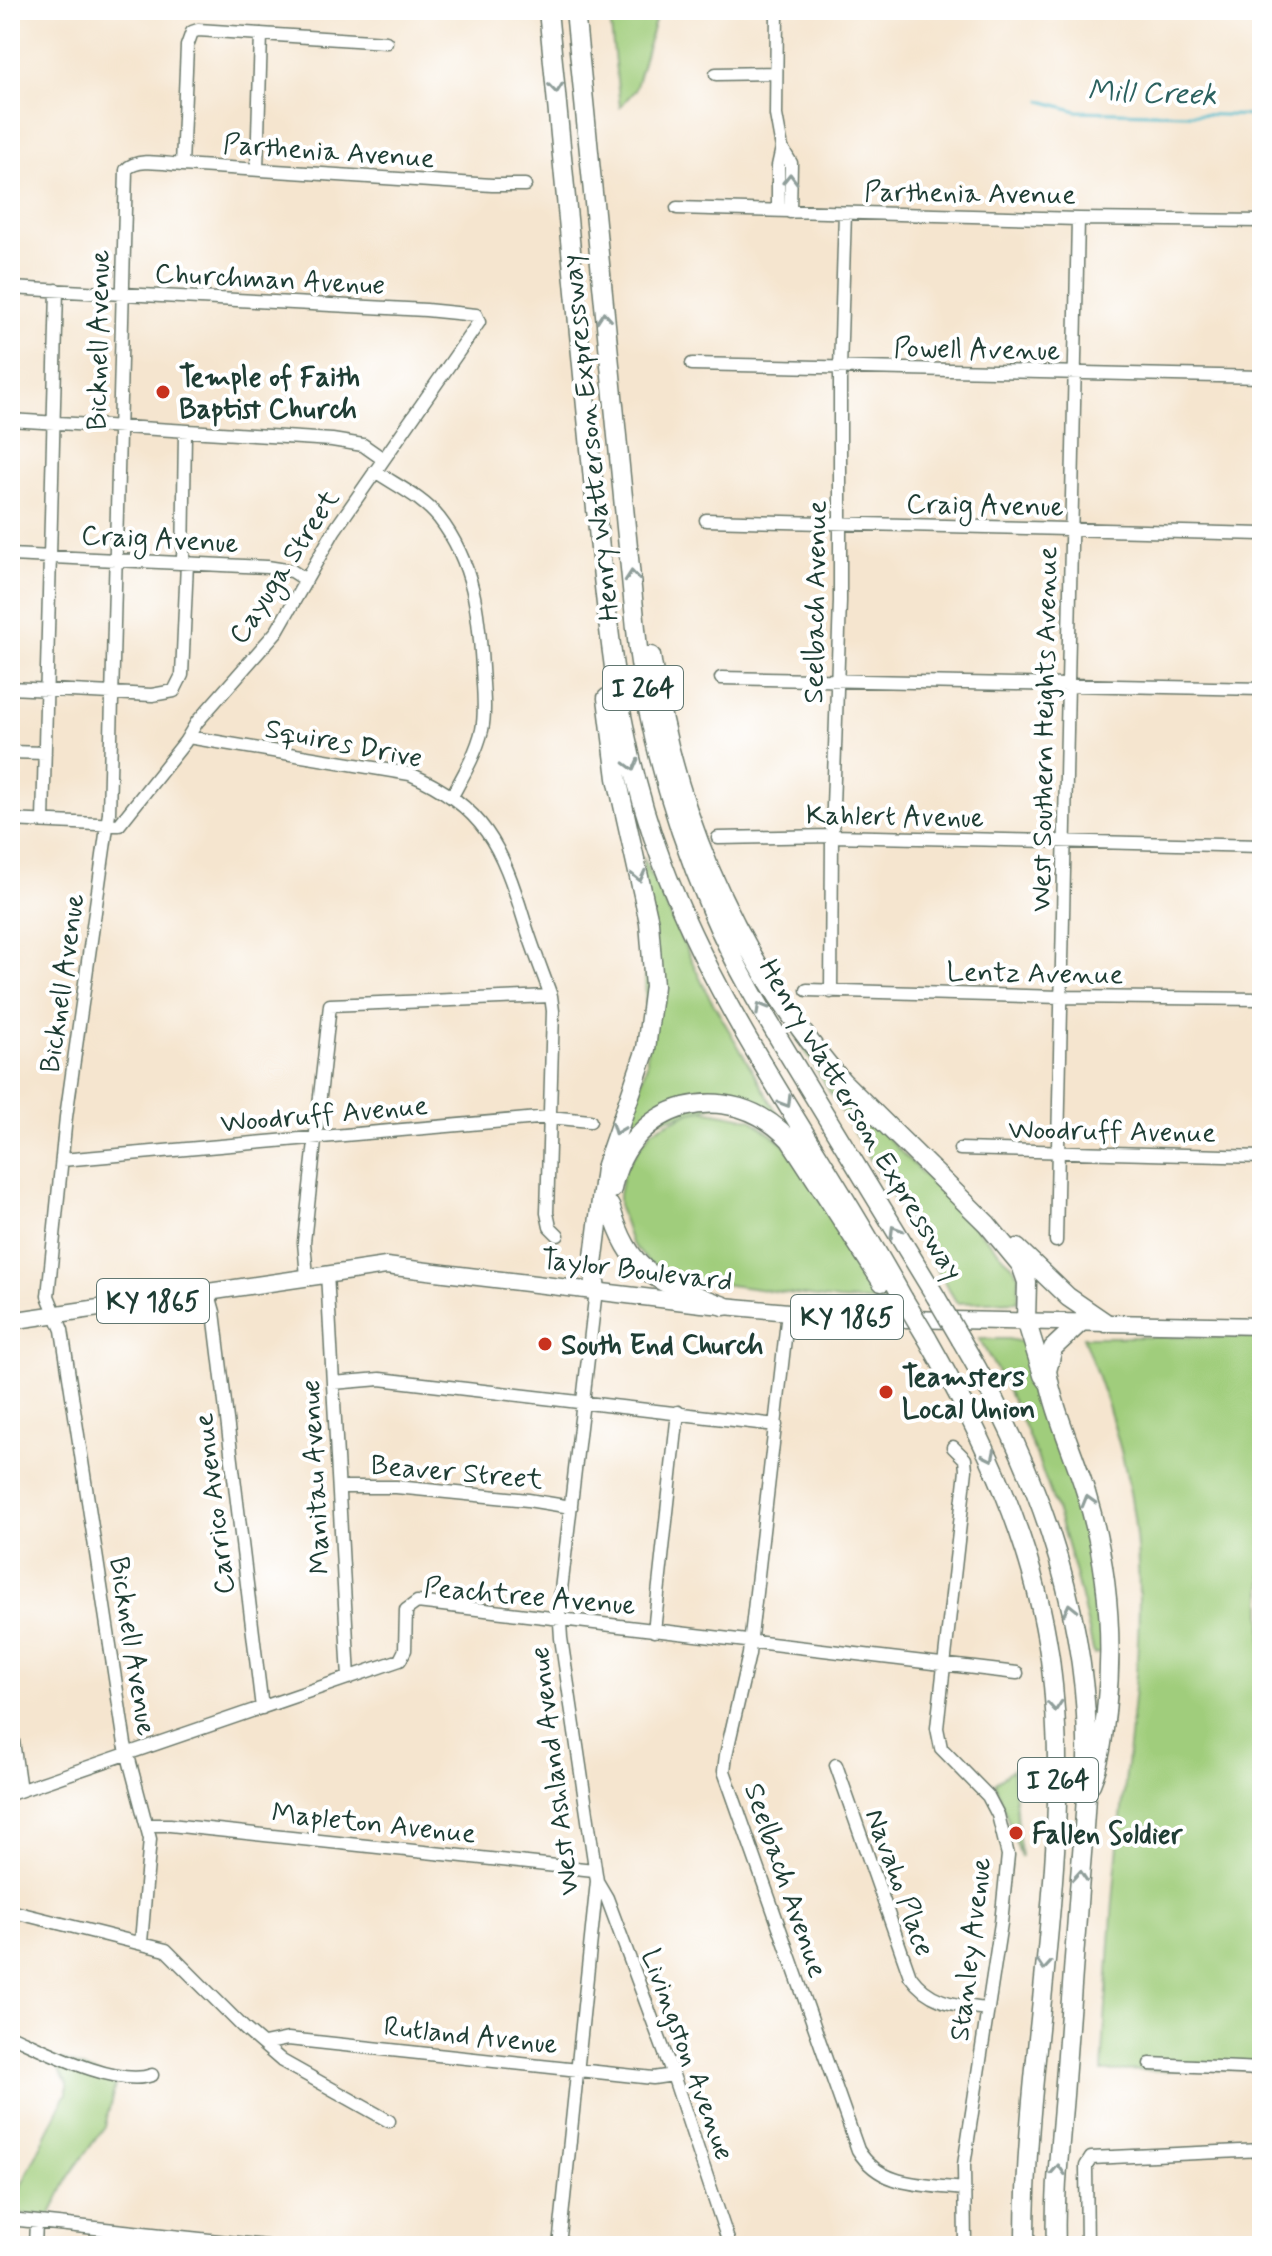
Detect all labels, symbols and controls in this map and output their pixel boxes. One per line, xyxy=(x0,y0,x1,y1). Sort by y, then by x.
water label: Mill Creek xyxy=(1087,72,1217,115)
one-way arrow xyxy=(547,82,564,95)
street label: Parthenia Avenue xyxy=(222,127,436,178)
one-way arrow xyxy=(782,172,799,185)
street label: Parthenia Avenue xyxy=(864,174,1076,215)
street label: Bicknell Avenue xyxy=(79,249,120,431)
street label: Henry Watterson Expressway xyxy=(554,252,629,623)
street label: Churchman Avenue xyxy=(154,256,386,305)
one-way arrow xyxy=(596,310,613,323)
street label: Powell Avenue xyxy=(893,331,1061,370)
place label: Temple of Faith Baptist Church xyxy=(179,360,360,429)
marker: Temple of Faith Baptist Church xyxy=(154,383,172,401)
street label: Cayuga Street xyxy=(221,482,351,653)
street label: Craig Avenue xyxy=(906,487,1064,528)
street label: Seelbach Avenue xyxy=(796,500,837,704)
street label: Craig Avenue xyxy=(80,518,239,565)
street label: West Southern Heights Avenue xyxy=(1024,546,1067,912)
one-way arrow xyxy=(623,569,640,582)
road number: I 264 xyxy=(603,666,683,710)
street label: Squires Drive xyxy=(262,711,425,778)
one-way arrow xyxy=(623,758,640,771)
street label: Kahlert Avenue xyxy=(805,797,984,838)
one-way arrow xyxy=(630,869,647,883)
street label: Bicknell Avenue xyxy=(33,891,94,1075)
street label: Henry Watterson Expressway xyxy=(749,953,971,1288)
street label: Lentz Avenue xyxy=(946,954,1124,995)
one-way arrow xyxy=(755,1003,771,1017)
street label: Woodruff Avenue xyxy=(219,1088,429,1143)
one-way arrow xyxy=(776,1093,792,1108)
street label: Woodruff Avenue xyxy=(1008,1112,1216,1153)
one-way arrow xyxy=(610,1121,627,1135)
one-way arrow xyxy=(890,1225,905,1240)
street label: Taylor Boulevard xyxy=(539,1241,734,1302)
road number: KY 1865 xyxy=(97,1279,209,1323)
road number: KY 1865 xyxy=(791,1295,903,1339)
place label: South End Church xyxy=(561,1328,764,1365)
marker: South End Church xyxy=(536,1335,554,1353)
place label: Teamsters Local Union xyxy=(902,1360,1036,1429)
street label: Manitau Avenue xyxy=(293,1378,340,1575)
marker: Teamsters Local Union xyxy=(877,1383,895,1401)
street label: Carrico Avenue xyxy=(186,1411,245,1596)
one-way arrow xyxy=(980,1447,996,1462)
street label: Beaver Street xyxy=(369,1448,545,1499)
one-way arrow xyxy=(1081,1495,1097,1509)
street label: Bicknell Avenue xyxy=(99,1554,164,1738)
street label: Peachtree Avenue xyxy=(422,1570,637,1625)
one-way arrow xyxy=(1062,1603,1079,1617)
street label: West Ashland Avenue xyxy=(522,1644,589,1897)
one-way arrow xyxy=(1046,1700,1063,1713)
road number: I 264 xyxy=(1018,1758,1098,1802)
street label: Seelbach Avenue xyxy=(734,1779,835,1983)
street label: Mapleton Avenue xyxy=(270,1795,478,1854)
street label: Navaho Place xyxy=(855,1804,942,1962)
place label: Fallen Soldier xyxy=(1032,1817,1184,1854)
marker: Fallen Soldier xyxy=(1007,1824,1025,1842)
street label: Stanley Avenue xyxy=(942,1855,1001,2043)
one-way arrow xyxy=(1071,1870,1088,1883)
street label: Livingston Avenue xyxy=(631,1944,742,2166)
one-way arrow xyxy=(1036,1959,1053,1972)
street label: Rutland Avenue xyxy=(382,2009,560,2064)
one-way arrow xyxy=(1049,2163,1066,2176)

